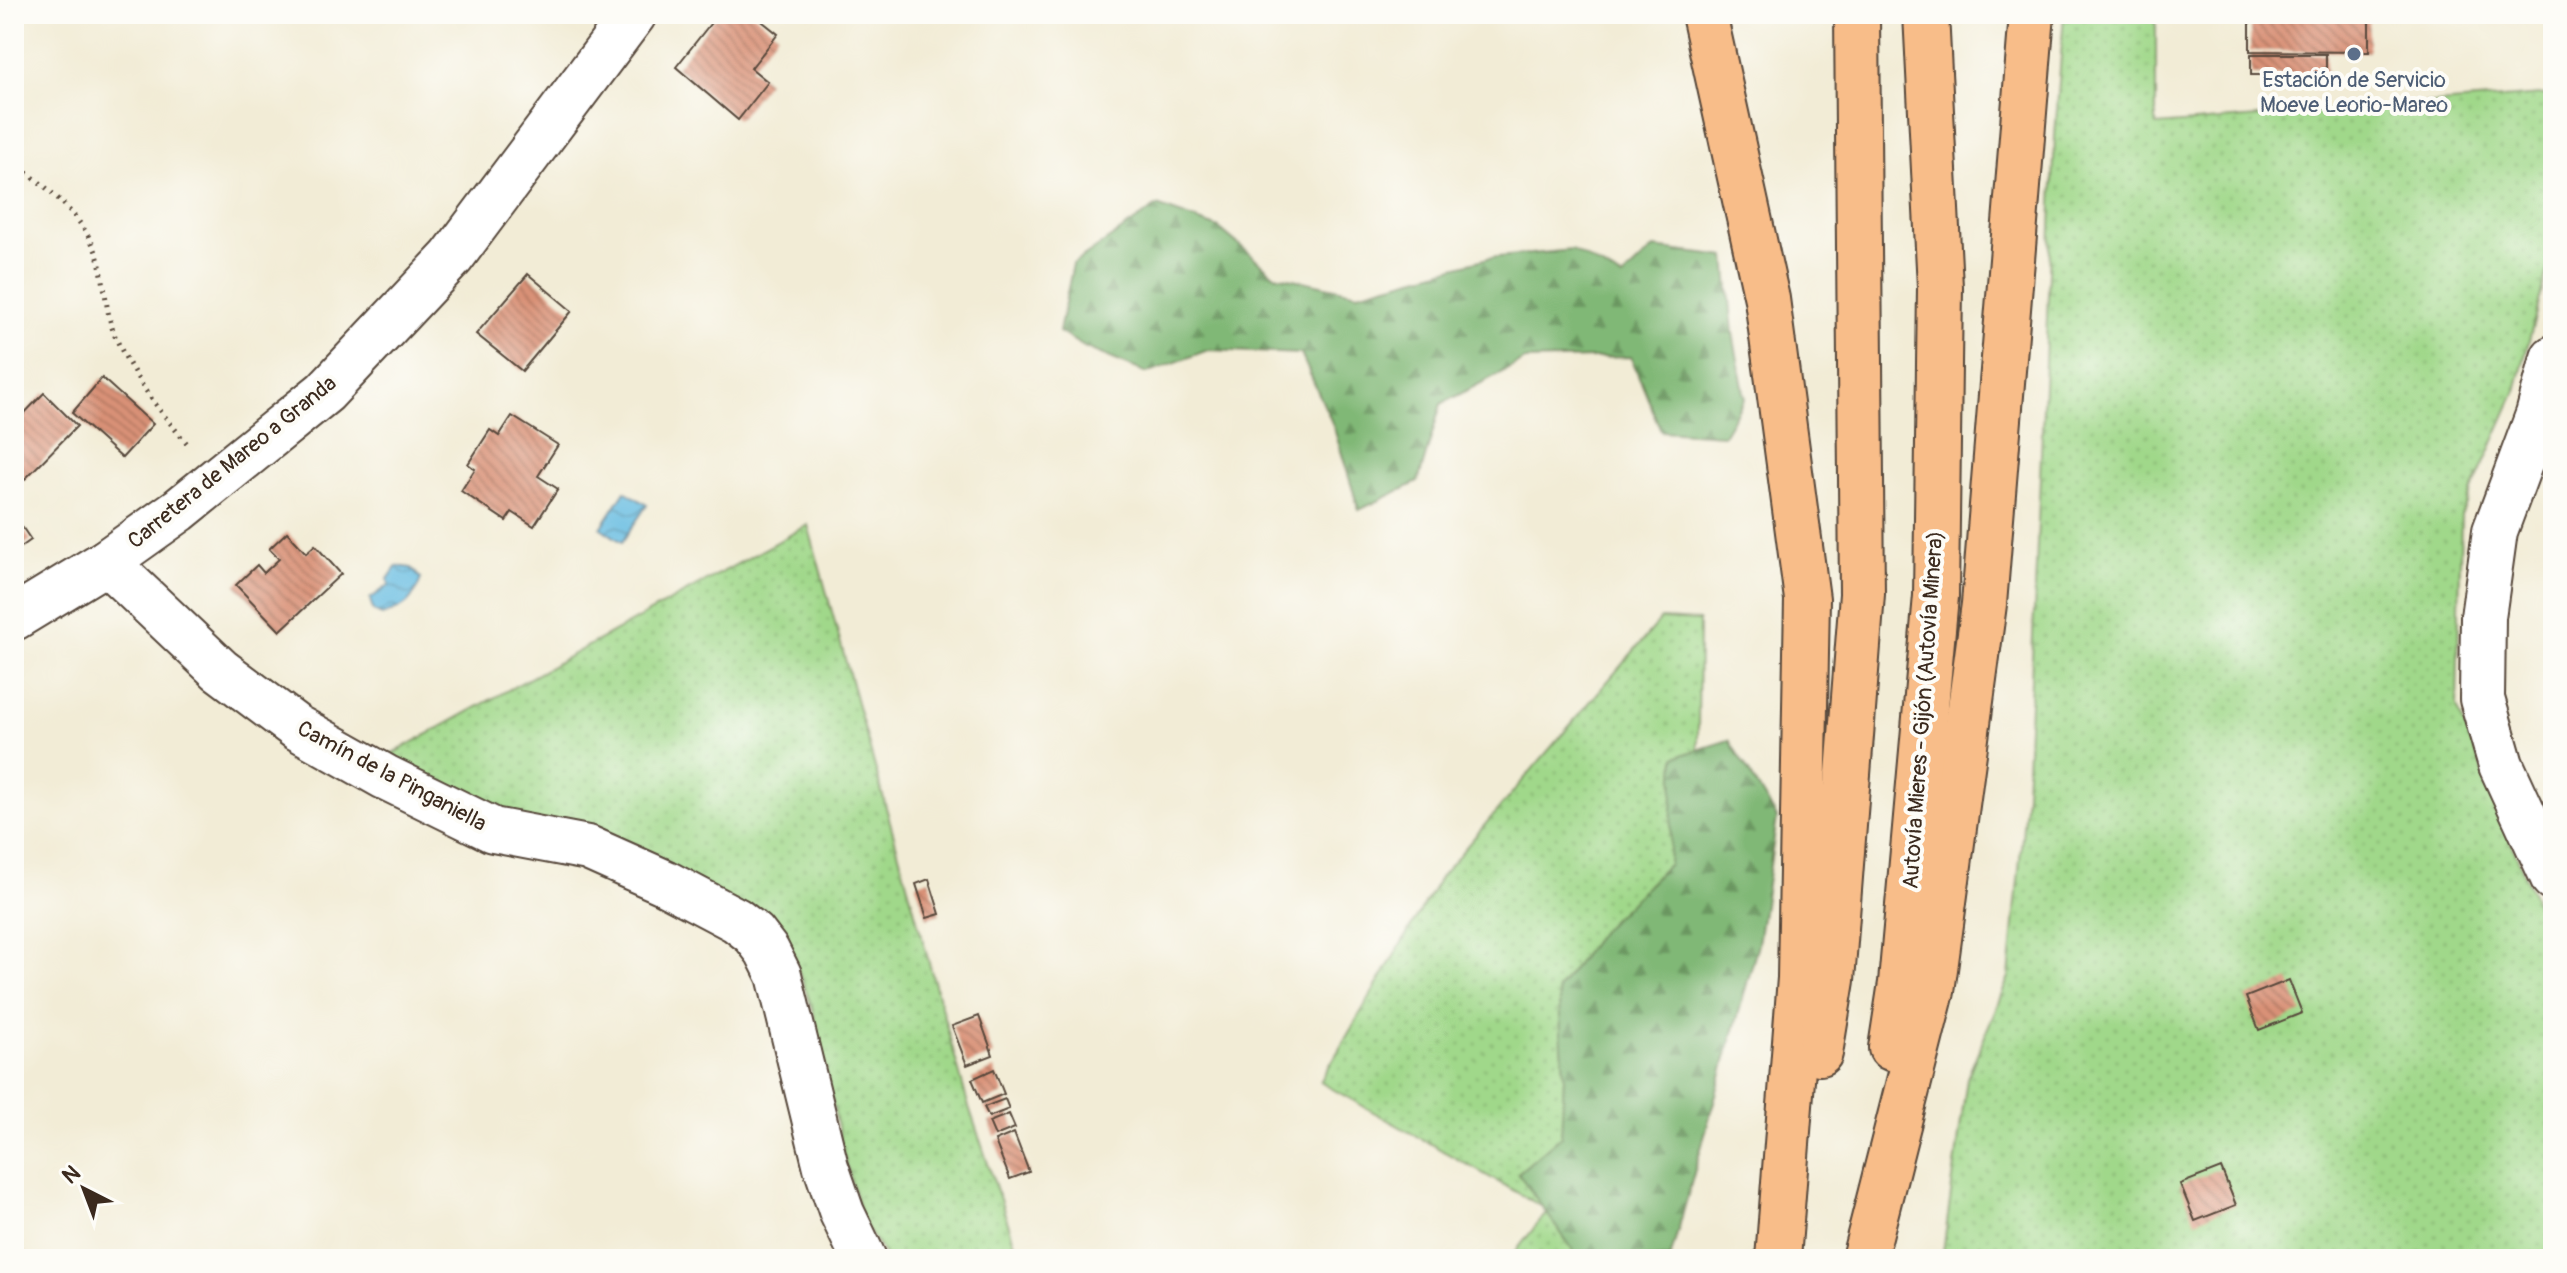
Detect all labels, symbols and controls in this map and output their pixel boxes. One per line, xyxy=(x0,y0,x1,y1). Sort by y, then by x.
marker: Estación de Servicio Moeve Leorio-Mareo xyxy=(2345,45,2363,63)
place label: Estación de Servicio Moeve Leorio-Mareo xyxy=(2260,66,2448,119)
street label: Carretera de Mareo a Granda xyxy=(122,369,342,555)
street label: Autovía Mieres - Gijón (Autovía Minera) xyxy=(1897,530,1949,890)
street label: Camín de la Pinganiella xyxy=(293,714,491,838)
north arrow xyxy=(44,1149,124,1229)
text: N xyxy=(56,1159,86,1190)

